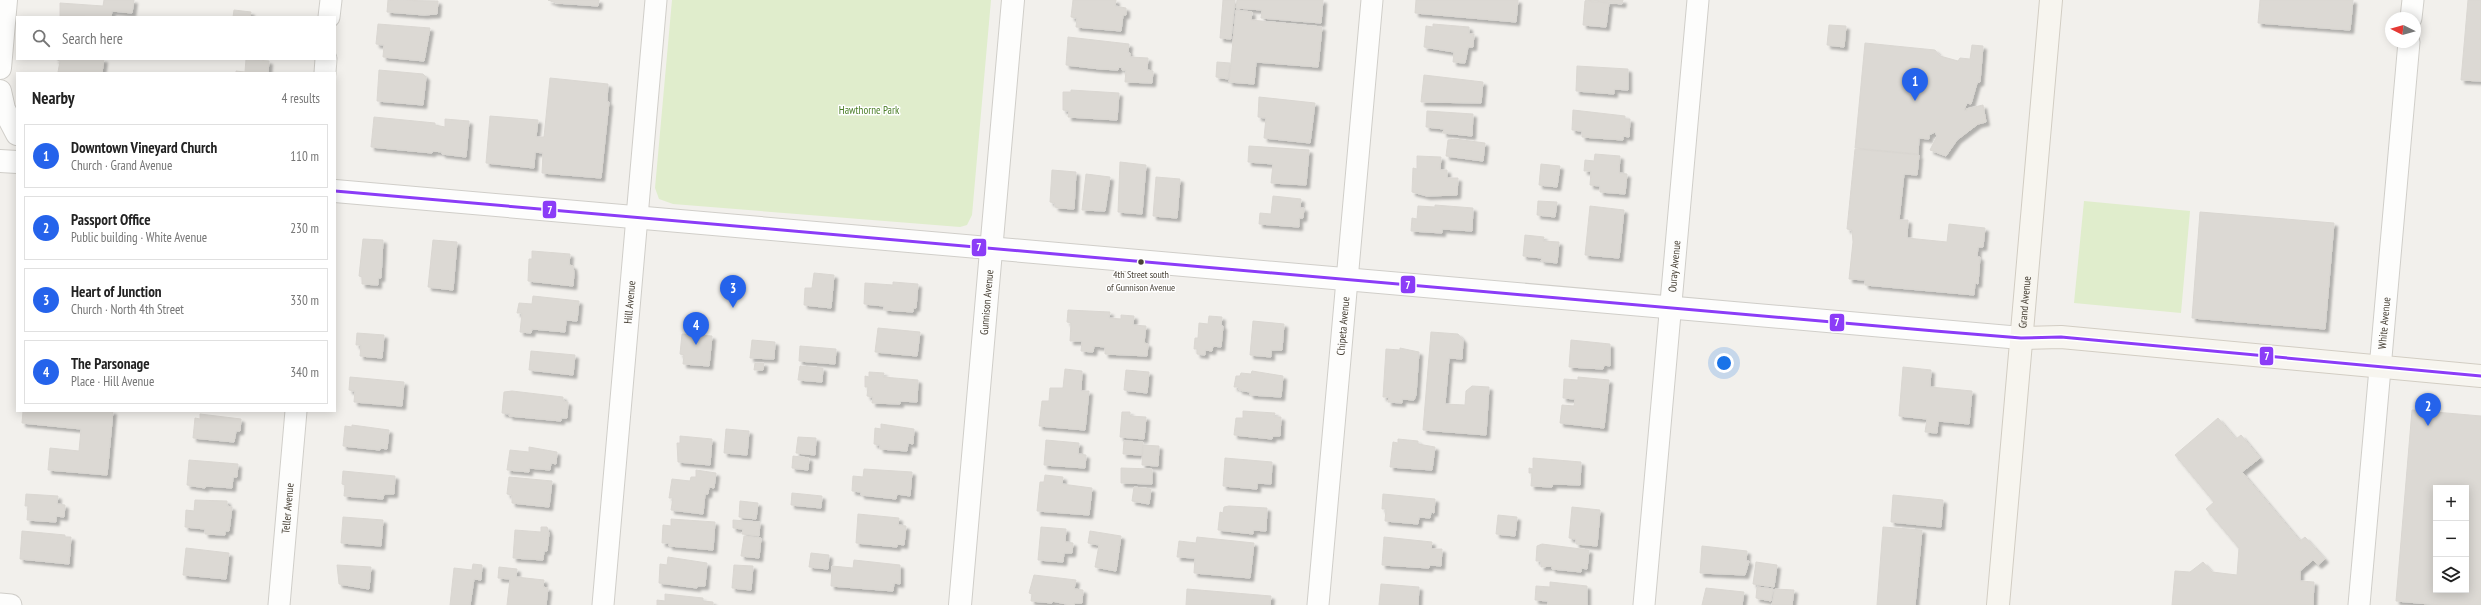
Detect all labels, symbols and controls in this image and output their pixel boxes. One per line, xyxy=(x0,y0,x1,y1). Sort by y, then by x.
north arrow xyxy=(2385,12,2421,48)
search box xyxy=(16,16,336,60)
icon: search xyxy=(30,27,52,49)
text: Search here xyxy=(62,29,123,48)
pin: 1 xyxy=(1902,68,1928,101)
text: Nearby xyxy=(32,87,75,109)
text: 4 results xyxy=(281,90,320,107)
park label: Hawthorne Park xyxy=(839,103,900,117)
text: Downtown Vineyard Church xyxy=(71,138,217,157)
text: 1 xyxy=(43,148,49,165)
text: 110 m xyxy=(290,148,319,165)
text: Church · Grand Avenue xyxy=(71,157,172,174)
line badge: 7 xyxy=(542,200,557,219)
text: 7 xyxy=(547,203,553,217)
text: Passport Office xyxy=(71,210,151,229)
text: 2 xyxy=(43,220,49,237)
text: 230 m xyxy=(290,220,319,237)
text: Public building · White Avenue xyxy=(71,229,207,246)
line badge: 7 xyxy=(971,238,987,257)
street label: Ouray Avenue xyxy=(1665,239,1684,293)
text: 7 xyxy=(976,240,982,254)
marker: 4th Street south of Gunnison Avenue xyxy=(1136,257,1146,267)
street label: Gunnison Avenue xyxy=(977,268,996,335)
place label: 4th Street south of Gunnison Avenue xyxy=(1107,268,1175,294)
pin: 3 xyxy=(720,275,746,308)
line badge: 7 xyxy=(1400,275,1416,294)
street label: Grand Avenue xyxy=(2015,275,2034,329)
text: 7 xyxy=(1405,278,1411,292)
street label: Hill Avenue xyxy=(621,279,638,324)
text: Heart of Junction xyxy=(71,282,162,301)
text: 3 xyxy=(43,292,49,309)
text: 330 m xyxy=(290,292,319,309)
street label: Chipeta Avenue xyxy=(1333,296,1353,356)
street label: White Avenue xyxy=(2375,296,2393,350)
text: Church · North 4th Street xyxy=(71,301,184,318)
pin: 4 xyxy=(683,312,709,345)
line badge: 7 xyxy=(1829,313,1845,332)
text: 7 xyxy=(1834,315,1840,329)
line badge: 7 xyxy=(2259,346,2274,366)
text: 7 xyxy=(2264,349,2270,363)
your location xyxy=(1714,353,1734,373)
text: The Parsonage xyxy=(71,354,150,373)
text: 4 xyxy=(43,364,49,381)
text: 340 m xyxy=(290,364,319,381)
text: Place · Hill Avenue xyxy=(71,373,154,390)
pin: 2 xyxy=(2415,393,2441,426)
street label: Teller Avenue xyxy=(278,482,297,534)
map controls xyxy=(2433,485,2469,593)
button: + xyxy=(2433,485,2469,521)
button: − xyxy=(2433,521,2469,557)
button: layers xyxy=(2433,557,2469,593)

